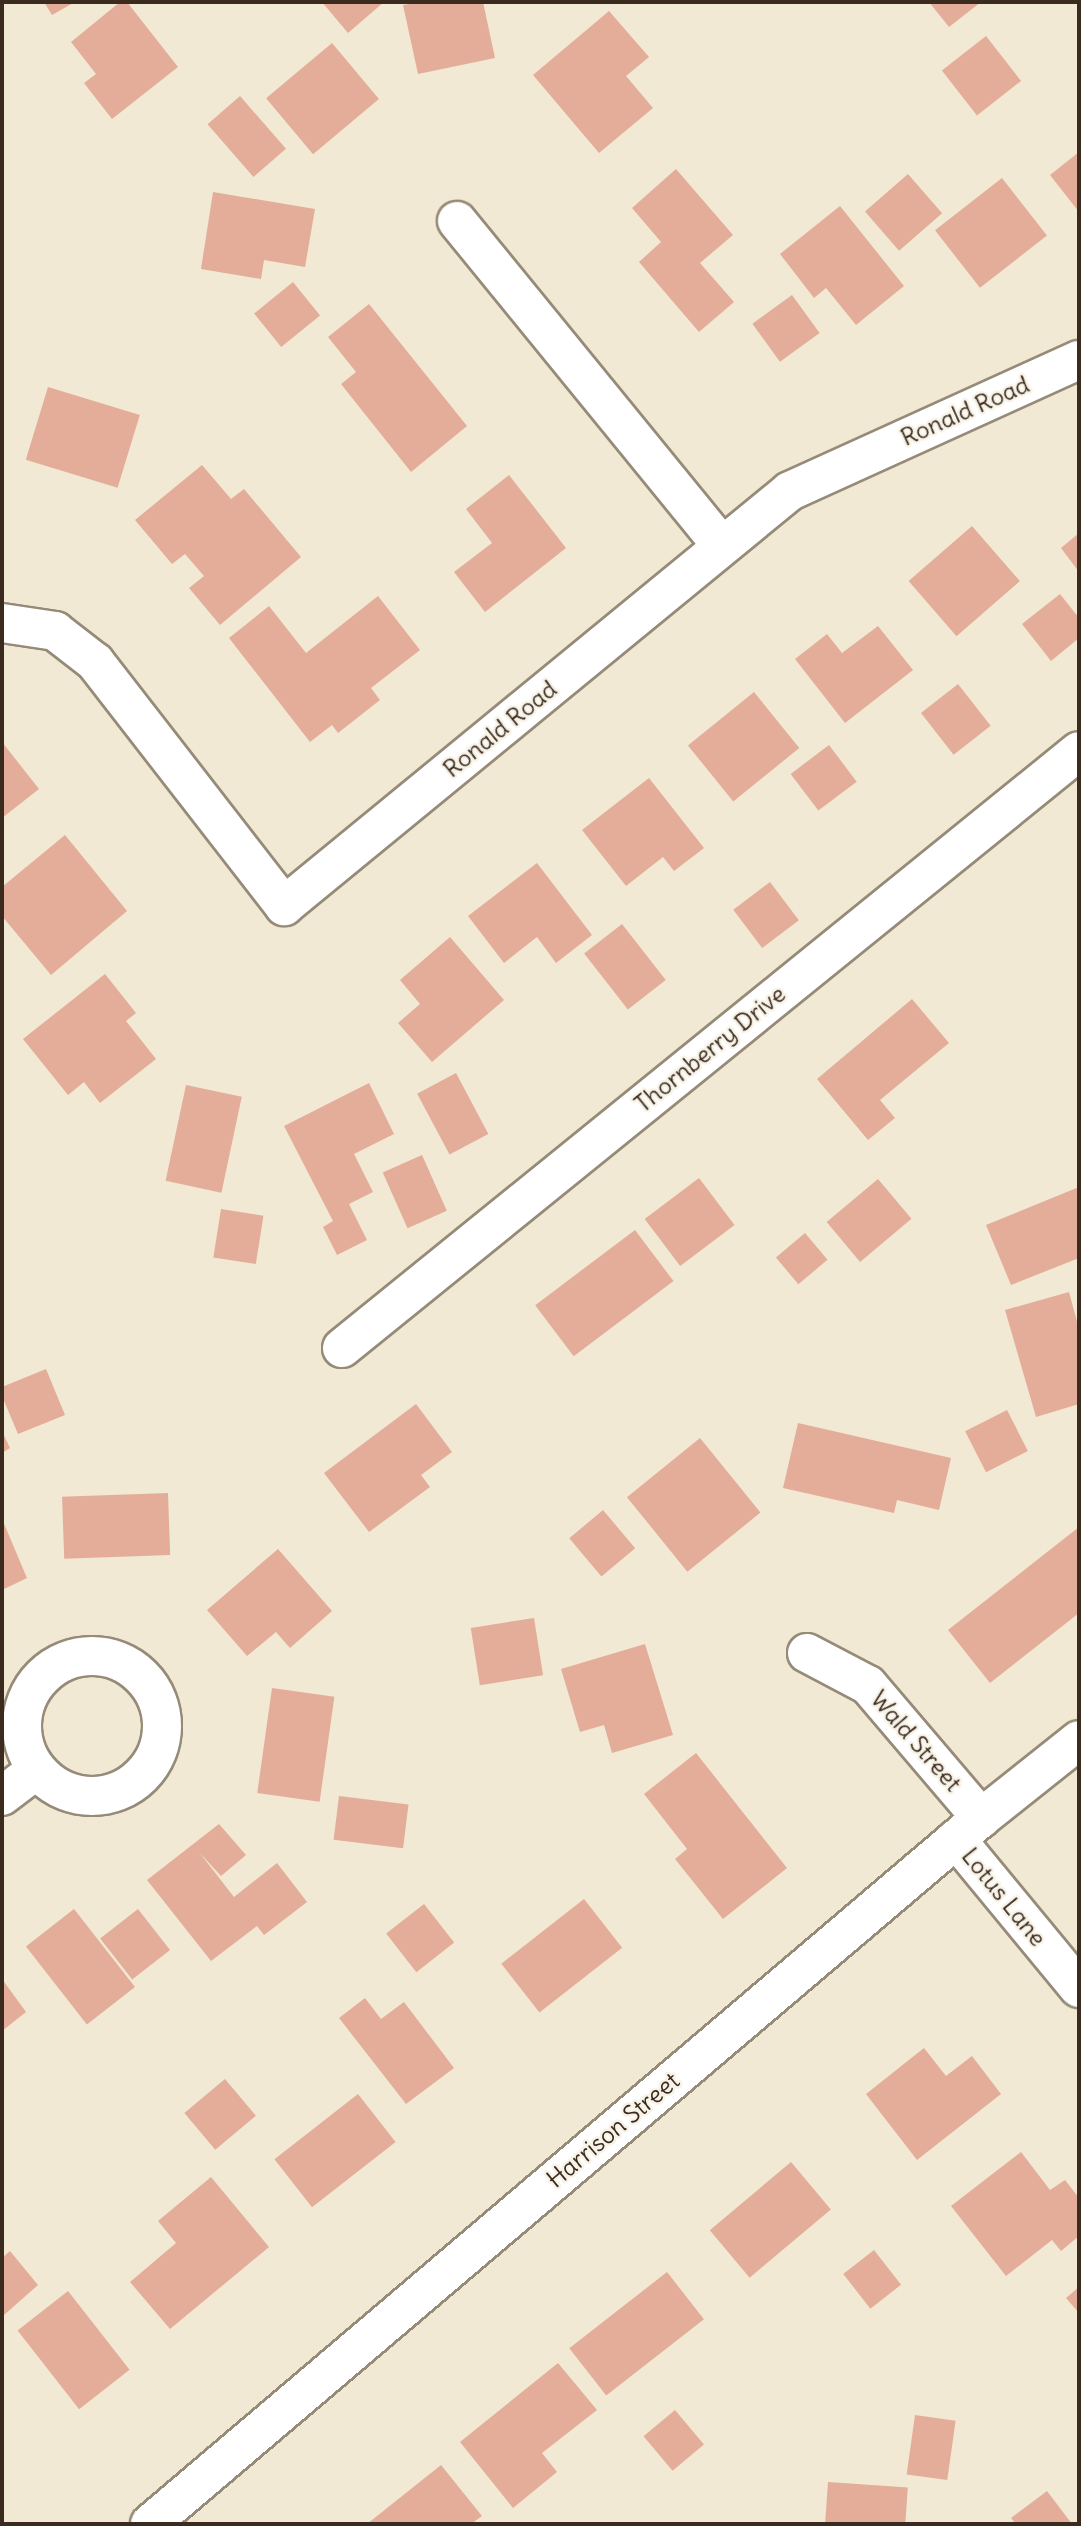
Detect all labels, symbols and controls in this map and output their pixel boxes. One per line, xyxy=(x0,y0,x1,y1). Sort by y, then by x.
street label: Ronald Road xyxy=(896,370,1034,452)
street label: Ronald Road xyxy=(437,674,563,784)
street label: Thornberry Drive xyxy=(629,979,791,1119)
street label: Wald Street xyxy=(864,1685,968,1797)
street label: Lotus Lane xyxy=(956,1842,1052,1952)
street label: Harrison Street xyxy=(541,2066,685,2194)

